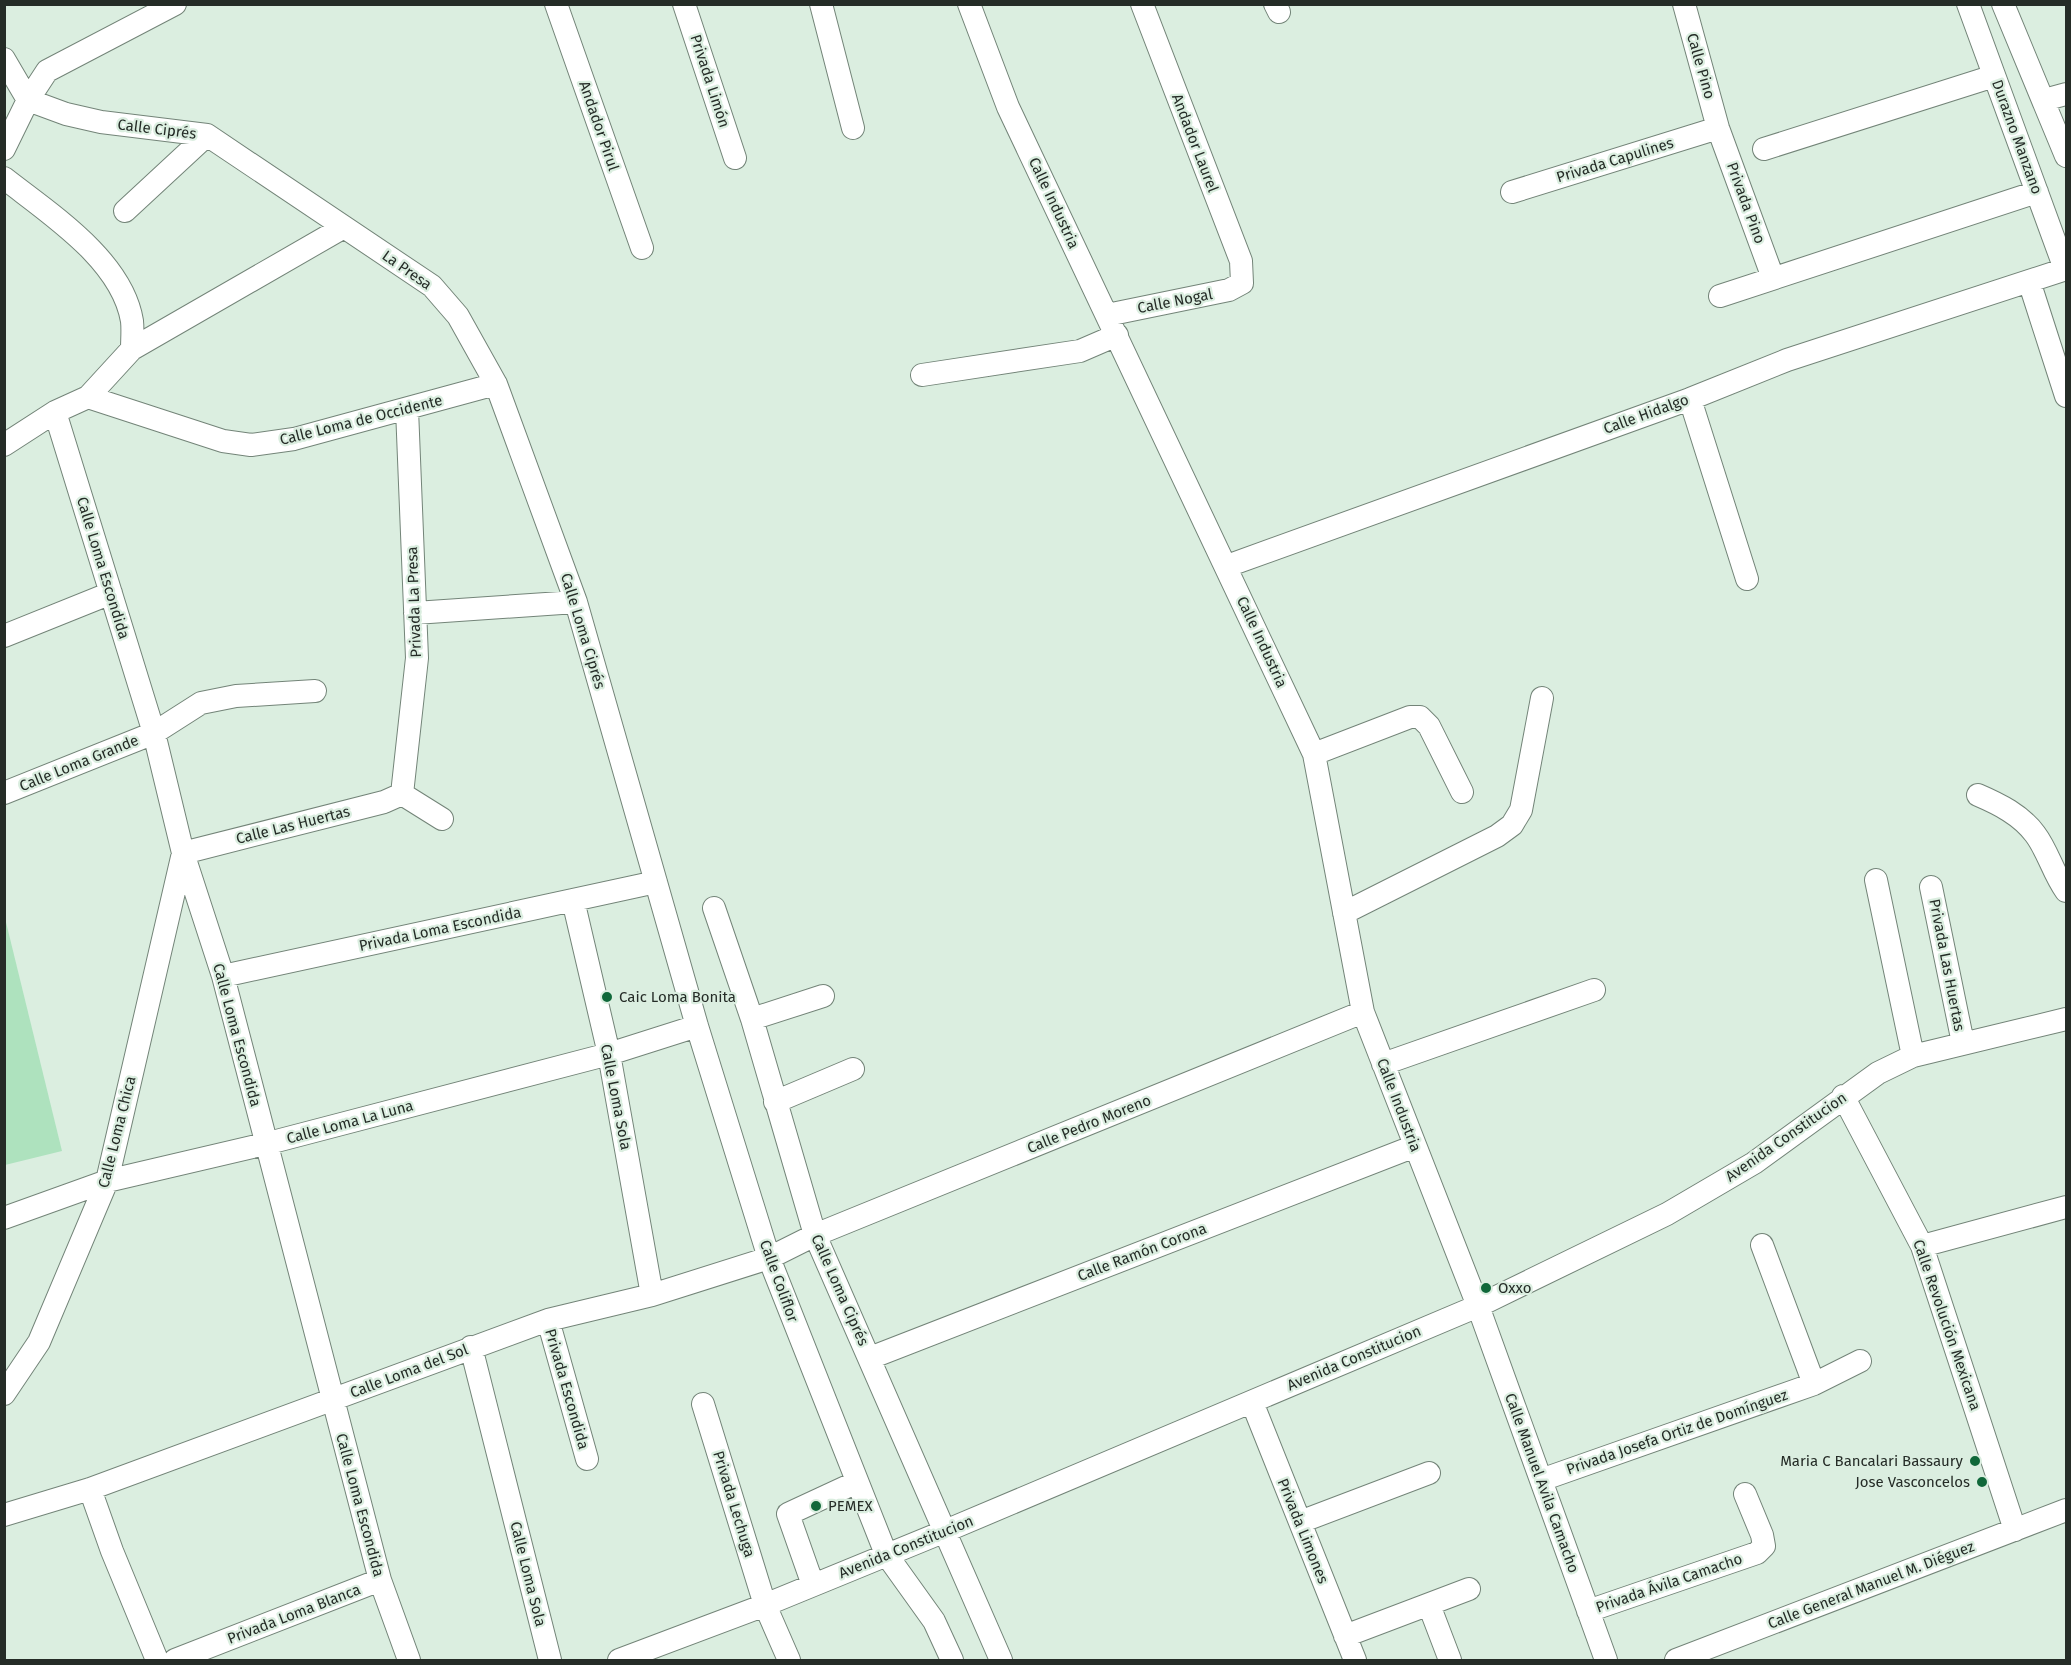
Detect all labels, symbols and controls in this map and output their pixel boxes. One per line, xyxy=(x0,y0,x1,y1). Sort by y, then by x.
street label: Calle Pino xyxy=(1683,31,1719,101)
street label: Privada Limón xyxy=(686,32,734,130)
street label: Durazno Manzano xyxy=(1988,77,2046,197)
street label: Andador Pirul xyxy=(575,79,623,174)
street label: Andador Laurel xyxy=(1168,91,1222,195)
street label: Calle Ciprés xyxy=(117,115,197,143)
street label: Privada Capulines xyxy=(1554,134,1676,186)
street label: Calle Industria xyxy=(1025,154,1083,252)
street label: Privada Pino xyxy=(1723,160,1769,246)
street label: La Presa xyxy=(379,246,435,294)
street label: Calle Nogal xyxy=(1136,285,1215,317)
street label: Calle Hidalgo xyxy=(1601,390,1691,438)
street label: Calle Loma de Occidente xyxy=(278,391,444,449)
street label: Calle Loma Escondida xyxy=(73,495,133,641)
street label: Privada La Presa xyxy=(403,546,425,658)
street label: Calle Loma Ciprés xyxy=(557,571,609,691)
street label: Calle Industria xyxy=(1233,593,1291,691)
street label: Calle Loma Grande xyxy=(17,731,141,795)
street label: Calle Las Huertas xyxy=(234,802,352,848)
street label: Privada Las Huertas xyxy=(1925,897,1969,1033)
street label: Privada Loma Escondida xyxy=(357,903,523,955)
street label: Calle Loma Escondida xyxy=(209,961,265,1109)
place label: Caic Loma Bonita xyxy=(619,988,736,1006)
marker: Caic Loma Bonita xyxy=(600,990,614,1004)
street label: Calle Loma Sola xyxy=(597,1043,635,1151)
street label: Calle Industria xyxy=(1373,1056,1425,1154)
street label: Calle Loma Chica xyxy=(94,1074,140,1190)
street label: Avenida Constitucion xyxy=(1722,1088,1850,1186)
street label: Calle Pedro Moreno xyxy=(1024,1091,1154,1157)
street label: Calle Loma La Luna xyxy=(285,1096,415,1148)
street label: Calle Ramón Corona xyxy=(1075,1219,1209,1285)
street label: Calle Loma Ciprés xyxy=(807,1232,873,1348)
street label: Calle Revolución Mexicana xyxy=(1909,1237,1985,1413)
street label: Calle Coliflor xyxy=(756,1238,802,1325)
place label: Oxxo xyxy=(1498,1279,1531,1297)
marker: Oxxo xyxy=(1479,1281,1493,1295)
street label: Avenida Constitucion xyxy=(1284,1322,1424,1394)
street label: Privada Escondida xyxy=(541,1327,593,1451)
street label: Calle Loma del Sol xyxy=(348,1340,471,1402)
street label: Privada Josefa Ortiz de Domínguez xyxy=(1564,1385,1790,1478)
street label: Calle Manuel Avila Camacho xyxy=(1501,1391,1583,1575)
street label: Calle Loma Escondida xyxy=(332,1431,388,1579)
street label: Privada Lechuga xyxy=(709,1449,759,1559)
place label: Maria C Bancalari Bassaury xyxy=(1780,1452,1964,1470)
marker: Maria C Bancalari Bassaury xyxy=(1968,1454,1982,1468)
place label: Jose Vasconcelos xyxy=(1855,1473,1970,1491)
marker: Jose Vasconcelos xyxy=(1975,1475,1989,1489)
street label: Privada Limones xyxy=(1274,1476,1332,1586)
place label: PEMEX xyxy=(828,1497,873,1515)
marker: PEMEX xyxy=(809,1499,823,1513)
street label: Avenida Constitucion xyxy=(836,1512,976,1582)
street label: Calle Loma Sola xyxy=(506,1520,550,1628)
street label: Calle General Manuel M. Diéguez xyxy=(1765,1537,1977,1633)
street label: Privada Ávila Camacho xyxy=(1593,1549,1745,1617)
street label: Privada Loma Blanca xyxy=(225,1580,363,1648)

